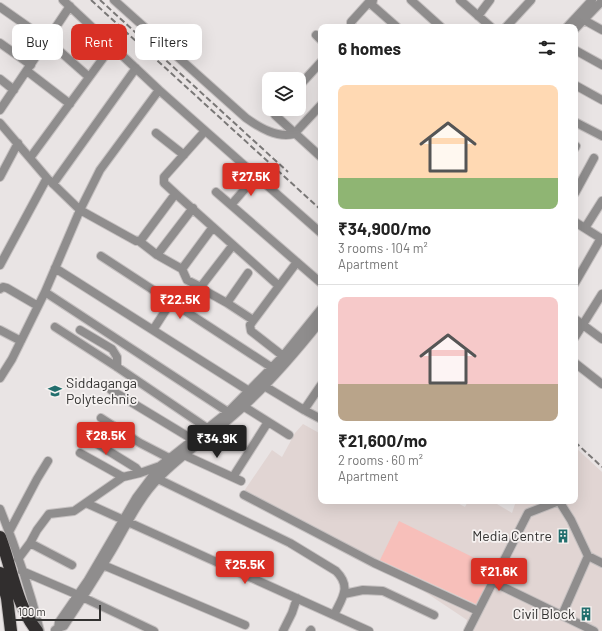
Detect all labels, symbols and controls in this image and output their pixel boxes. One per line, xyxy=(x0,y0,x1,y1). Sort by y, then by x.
chip: Buy xyxy=(12,24,63,60)
chip: Rent xyxy=(71,24,127,60)
chip: Filters xyxy=(135,24,202,60)
icon: filters xyxy=(536,37,558,59)
text: 6 homes xyxy=(338,38,401,58)
map controls xyxy=(262,72,306,116)
button: layers xyxy=(262,72,306,116)
icon: home xyxy=(412,111,484,183)
pin: ₹27.5K xyxy=(218,163,284,197)
text: ₹27.5K xyxy=(232,168,270,184)
text: ₹34,900/mo xyxy=(338,218,431,238)
text: 3 rooms · 104 m² xyxy=(338,240,428,256)
text: Apartment xyxy=(338,256,399,272)
pin: ₹22.5K xyxy=(147,286,213,320)
text: ₹22.5K xyxy=(160,291,200,307)
icon: home xyxy=(412,323,484,395)
place label: Siddaganga Polytechnic xyxy=(66,374,137,407)
school or university icon: Siddaganga Polytechnic xyxy=(47,383,63,399)
pin: ₹28.5K xyxy=(73,422,139,456)
pin: ₹34.9K xyxy=(184,425,250,459)
text: ₹28.5K xyxy=(86,427,126,443)
text: ₹34.9K xyxy=(197,430,237,446)
text: ₹21,600/mo xyxy=(338,430,427,450)
text: 2 rooms · 60 m² xyxy=(338,452,423,468)
text: Apartment xyxy=(338,468,399,484)
place label: Media Centre xyxy=(472,527,552,544)
building icon: Media Centre xyxy=(555,528,571,544)
pin: ₹25.5K xyxy=(212,551,278,585)
text: ₹25.5K xyxy=(225,556,265,572)
pin: ₹21.6K xyxy=(466,558,532,592)
text: ₹21.6K xyxy=(480,563,518,579)
scale bar xyxy=(12,603,101,622)
text: 100 m xyxy=(18,605,46,618)
place label: Civil Block xyxy=(513,605,575,622)
building icon: Civil Block xyxy=(578,606,594,622)

